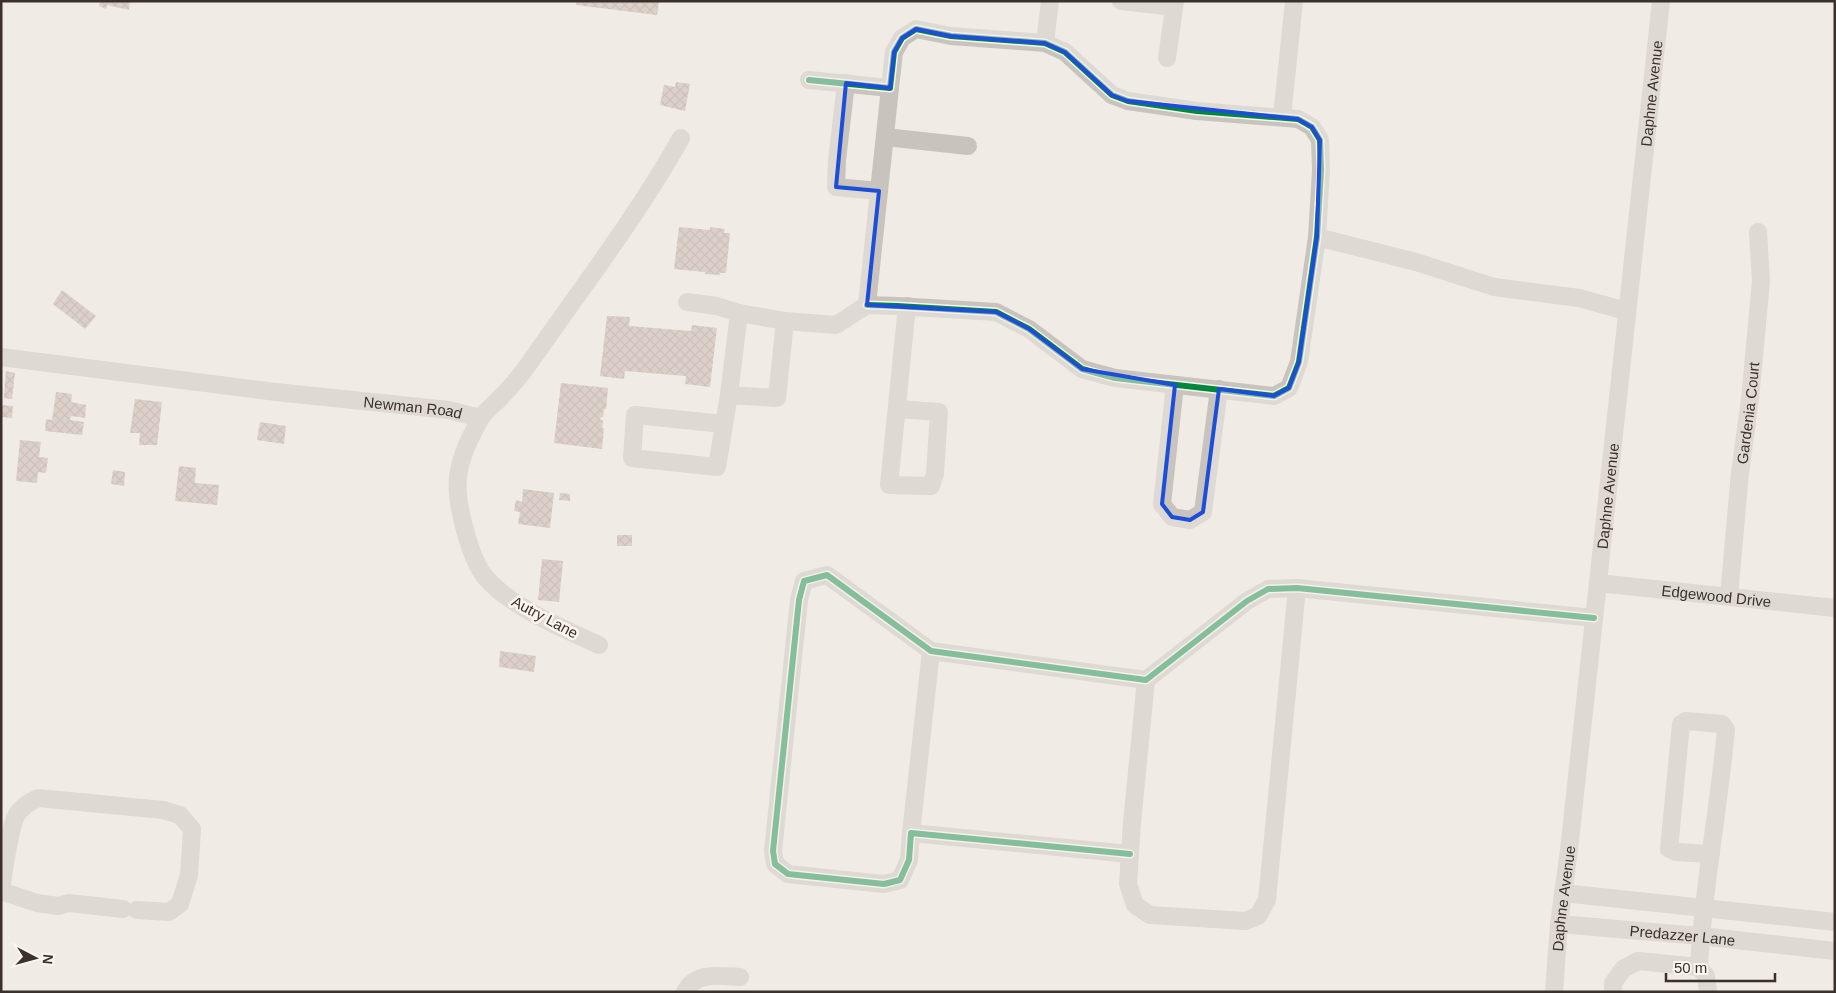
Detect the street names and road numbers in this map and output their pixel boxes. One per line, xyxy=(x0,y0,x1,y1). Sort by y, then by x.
street label: Daphne Avenue xyxy=(1637,39,1665,147)
street label: Gardenia Court xyxy=(1733,360,1762,465)
street label: Newman Road xyxy=(363,393,464,422)
street label: Daphne Avenue xyxy=(1593,442,1622,550)
street label: Edgewood Drive xyxy=(1661,581,1772,610)
street label: Autry Lane xyxy=(509,592,581,642)
street label: Daphne Avenue xyxy=(1549,845,1578,952)
street label: Predazzer Lane xyxy=(1629,922,1736,948)

